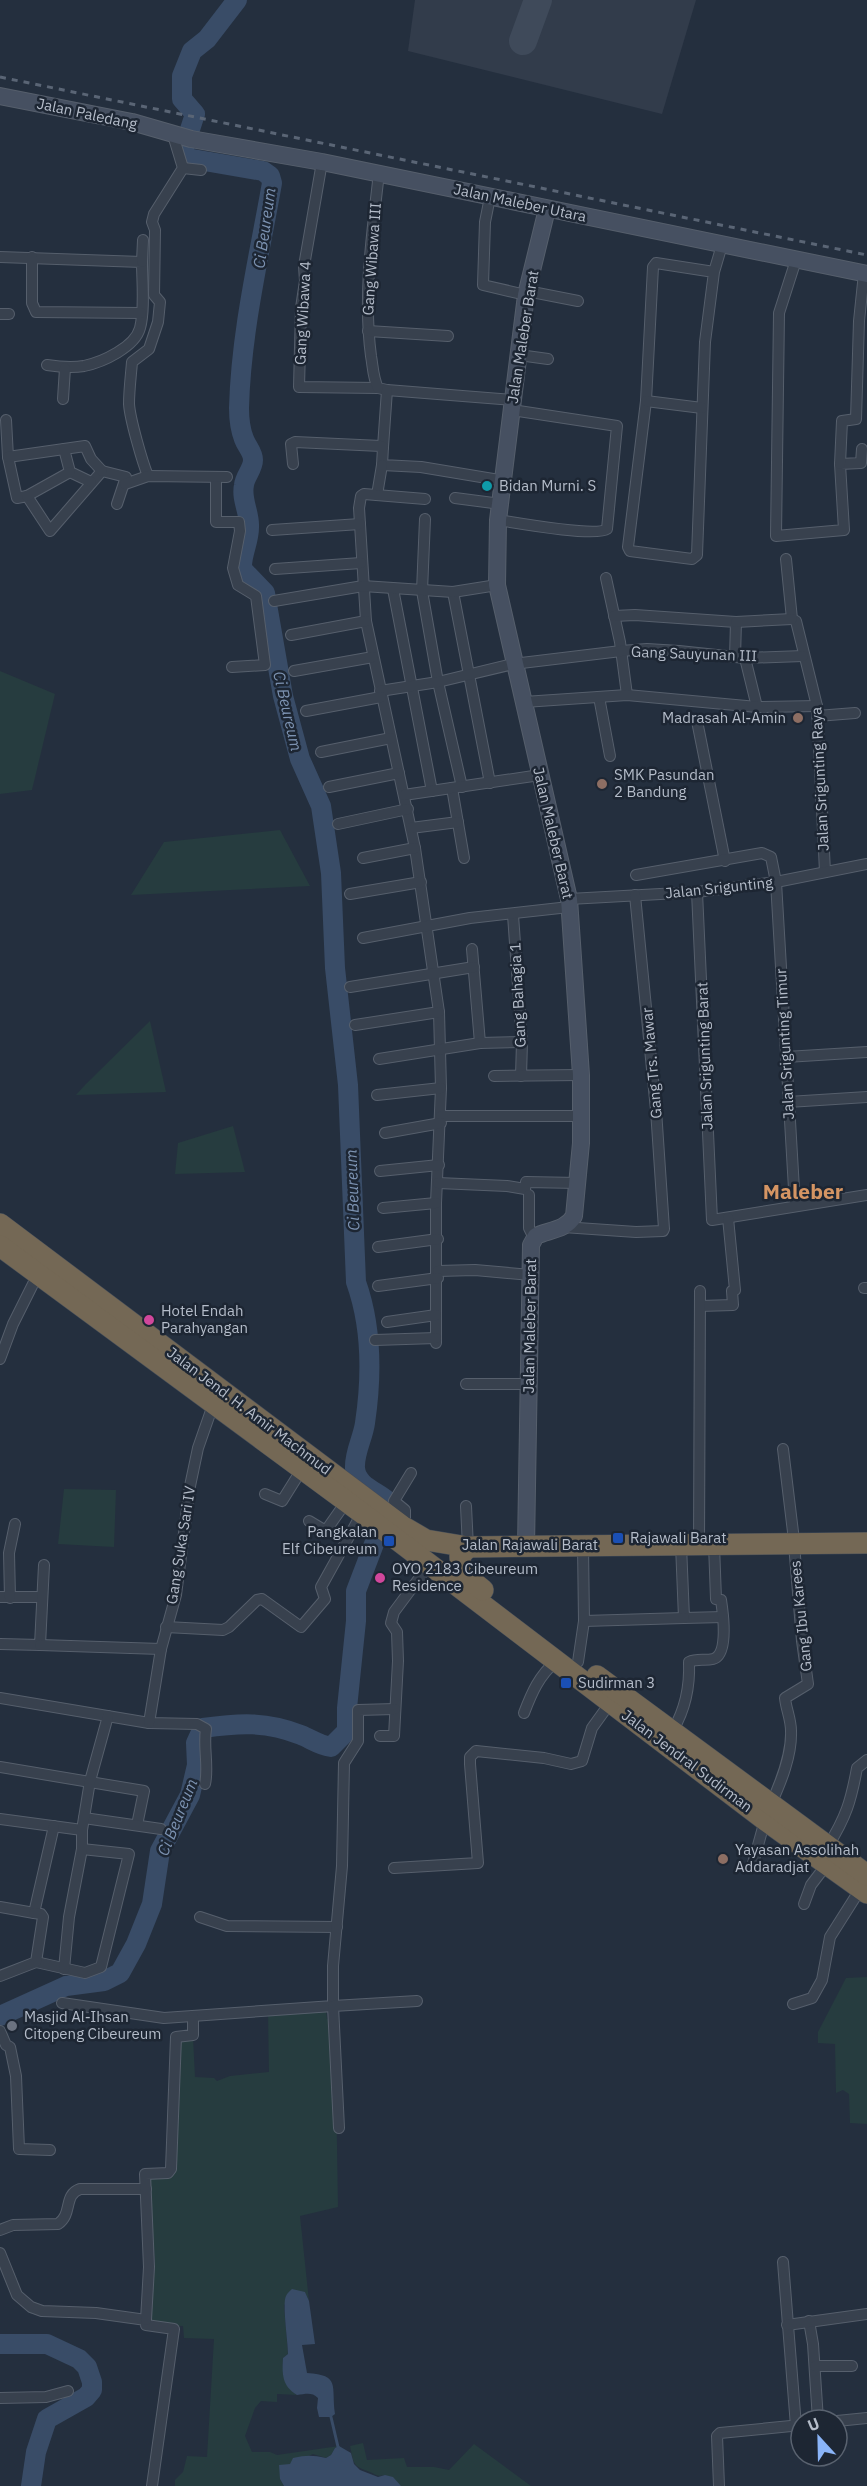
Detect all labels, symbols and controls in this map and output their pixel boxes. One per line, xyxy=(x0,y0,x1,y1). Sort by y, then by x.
street label: Jalan Paledang xyxy=(35,94,139,133)
street label: Jalan Maleber Utara xyxy=(452,179,588,226)
water label: Ci Beureum xyxy=(248,186,280,270)
street label: Gang Wibawa III xyxy=(358,202,385,316)
street label: Gang Wibawa 4 xyxy=(290,260,315,365)
street label: Jalan Maleber Barat xyxy=(503,269,542,405)
place label: Bidan Murni. S xyxy=(499,476,596,495)
marker: Bidan Murni. S xyxy=(480,479,494,493)
street label: Gang Sauyunan III xyxy=(631,642,757,665)
water label: Ci Beureum xyxy=(269,669,307,753)
street label: Jalan Srigunting Raya xyxy=(806,706,833,852)
place label: Madrasah Al-Amin xyxy=(662,708,786,727)
marker: Madrasah Al-Amin xyxy=(791,711,805,725)
street label: Jalan Maleber Barat xyxy=(529,765,578,901)
place label: SMK Pasundan 2 Bandung xyxy=(614,765,714,801)
marker: SMK Pasundan 2 Bandung xyxy=(595,777,609,791)
street label: Jalan Srigunting xyxy=(664,872,774,903)
street label: Gang Bahagia 1 xyxy=(505,942,530,1048)
street label: Jalan Srigunting Timur xyxy=(771,968,798,1120)
street label: Jalan Srigunting Barat xyxy=(692,982,717,1130)
street label: Gang Trs. Mawar xyxy=(637,1006,666,1120)
water label: Ci Beureum xyxy=(341,1149,363,1231)
district label: Maleber xyxy=(763,1177,844,1205)
street label: Jalan Maleber Barat xyxy=(519,1258,540,1394)
place label: Hotel Endah Parahyangan xyxy=(161,1301,248,1337)
marker: Hotel Endah Parahyangan xyxy=(142,1313,156,1327)
street label: Jalan Jend. H. Amir Machmud xyxy=(163,1343,335,1479)
street label: Gang Suka Sari IV xyxy=(162,1484,199,1606)
place label: Pangkalan Elf Cibeureum xyxy=(282,1522,377,1558)
place label: Rajawali Barat xyxy=(630,1528,726,1547)
marker: Rajawali Barat xyxy=(611,1531,625,1545)
marker: Pangkalan Elf Cibeureum xyxy=(382,1534,396,1548)
street label: Jalan Rajawali Barat xyxy=(462,1535,598,1554)
place label: OYO 2183 Cibeureum Residence xyxy=(392,1559,538,1595)
street label: Gang Ibu Karees xyxy=(785,1560,816,1673)
marker: OYO 2183 Cibeureum Residence xyxy=(373,1571,387,1585)
place label: Sudirman 3 xyxy=(578,1673,655,1692)
marker: Sudirman 3 xyxy=(559,1676,573,1690)
street label: Jalan Jendral Sudirman xyxy=(618,1705,756,1816)
water label: Ci Beureum xyxy=(153,1776,201,1858)
place label: Yayasan Assolihah Addaradjat xyxy=(735,1840,859,1876)
marker: Yayasan Assolihah Addaradjat xyxy=(716,1852,730,1866)
place label: Masjid Al-Ihsan Citopeng Cibeureum xyxy=(24,2007,161,2043)
marker: Masjid Al-Ihsan Citopeng Cibeureum xyxy=(5,2019,19,2033)
north arrow xyxy=(789,2408,849,2468)
text: U xyxy=(804,2413,822,2435)

